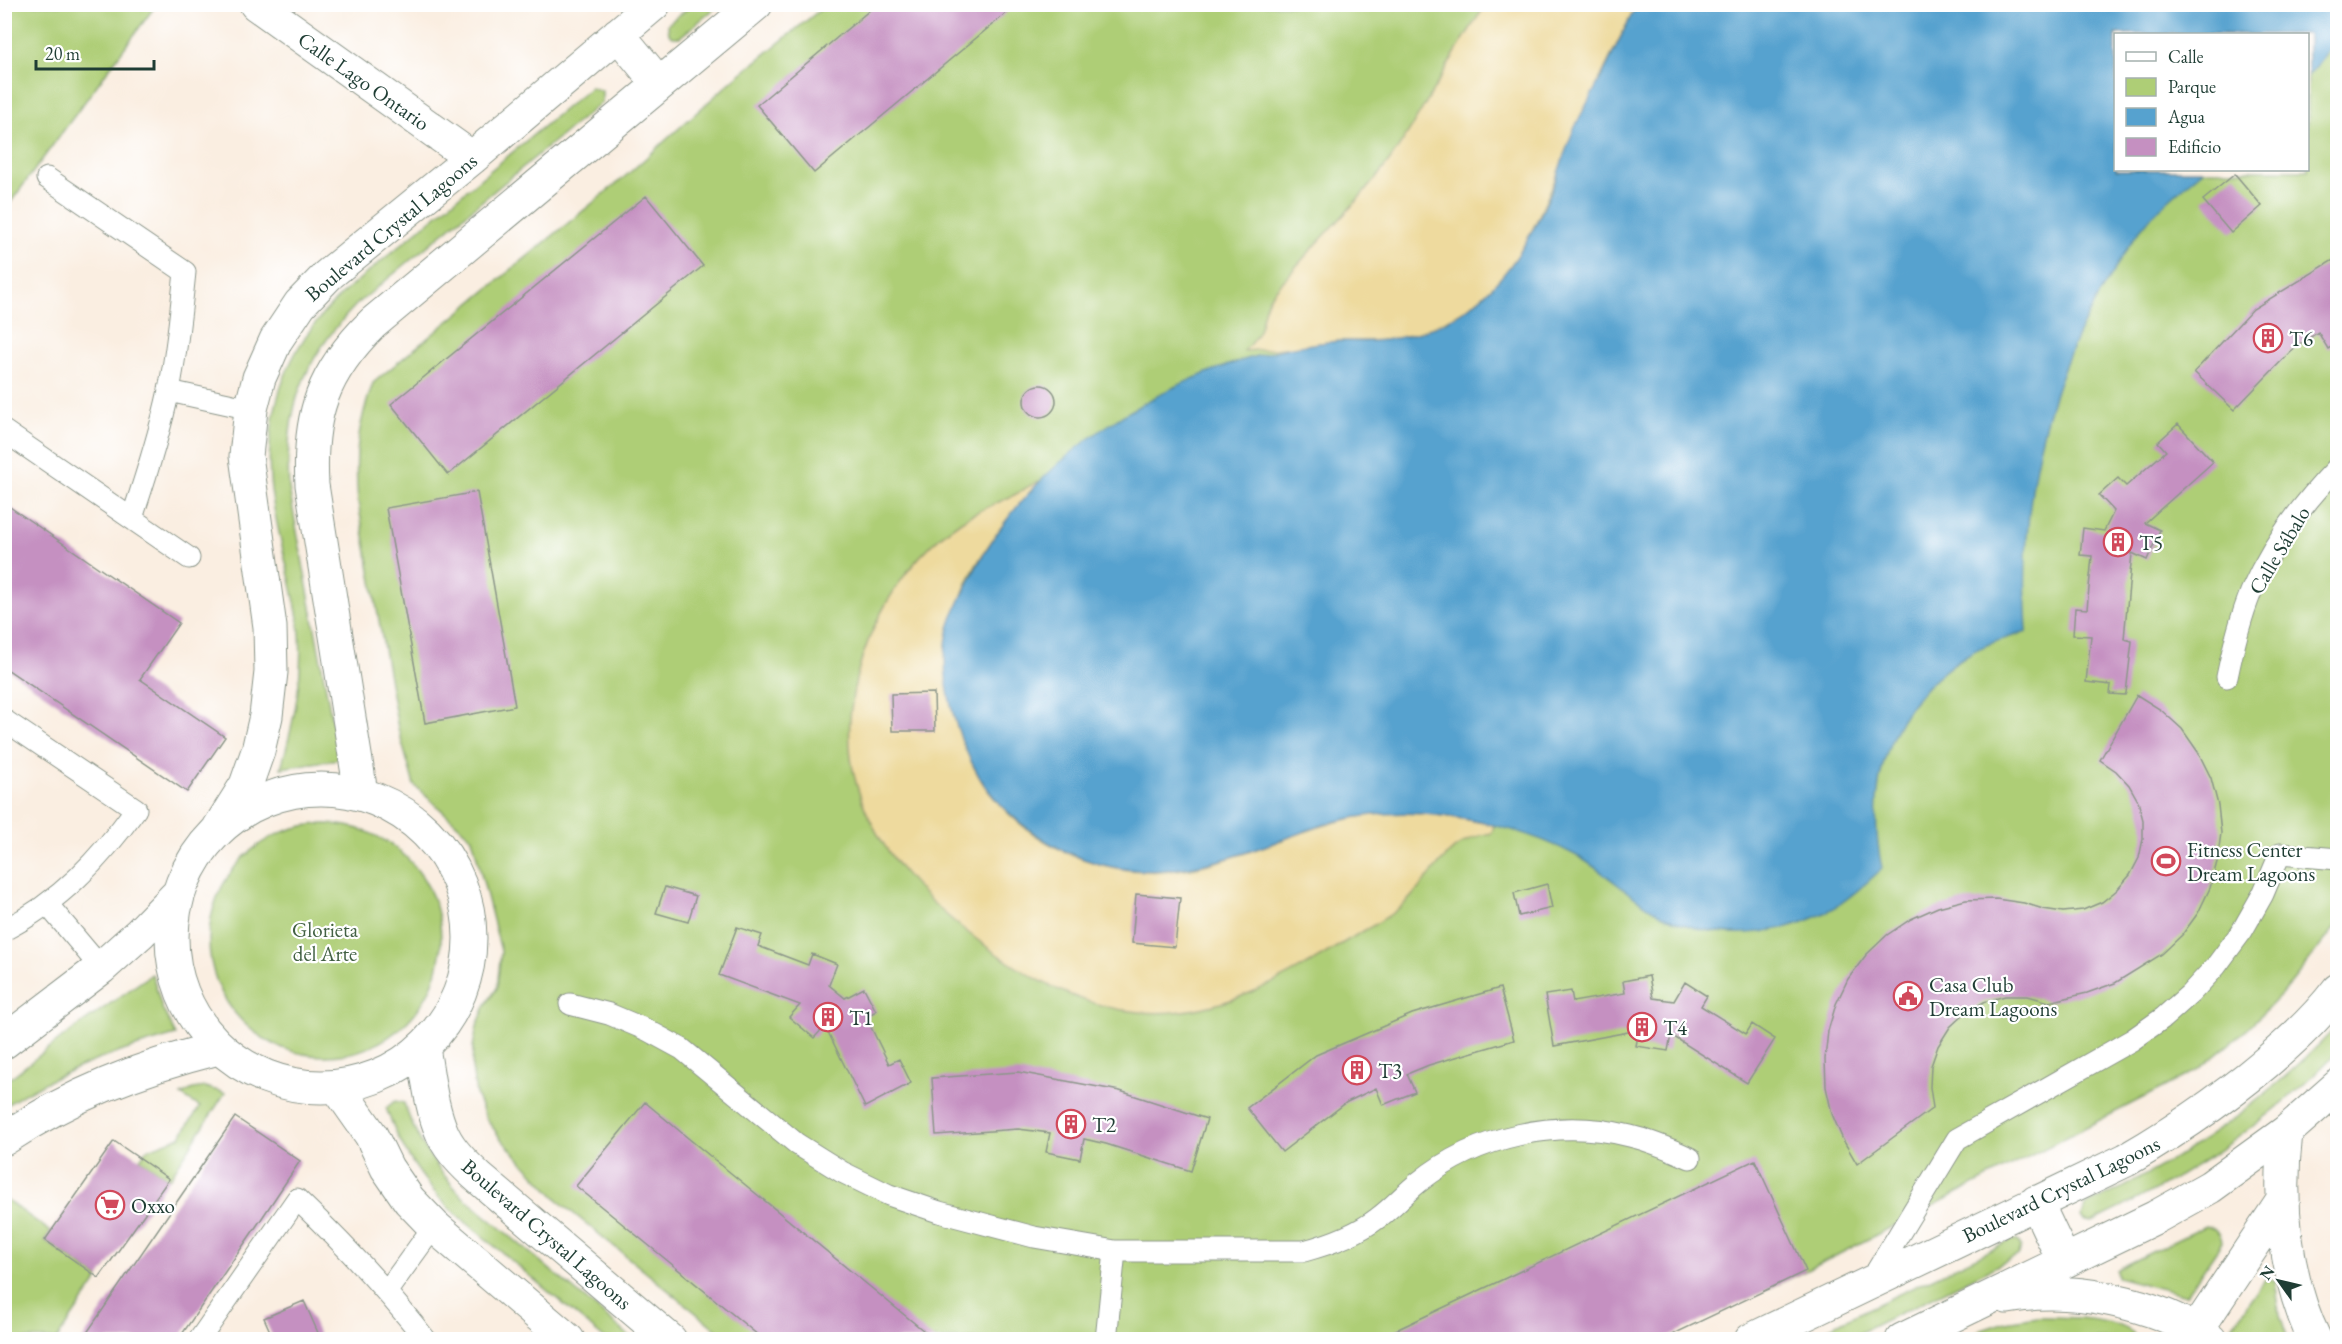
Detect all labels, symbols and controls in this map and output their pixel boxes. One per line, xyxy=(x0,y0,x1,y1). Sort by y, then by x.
street label: Calle Lago Ontario xyxy=(293,26,435,136)
scale bar xyxy=(36,33,154,71)
legend xyxy=(2114,33,2309,171)
text: 20 m xyxy=(45,42,80,65)
text: Calle xyxy=(2168,45,2204,68)
text: Parque xyxy=(2168,75,2216,98)
text: Agua xyxy=(2167,105,2206,128)
text: Edificio xyxy=(2168,135,2221,158)
street label: Boulevard Crystal Lagoons xyxy=(299,147,483,307)
building icon: T6 xyxy=(2252,322,2284,354)
place label: T6 xyxy=(2289,325,2313,352)
street label: Calle Sábalo xyxy=(2242,501,2316,599)
building icon: T5 xyxy=(2102,526,2134,558)
place label: T5 xyxy=(2139,529,2163,556)
place label: Fitness Center Dream Lagoons xyxy=(2187,836,2316,887)
sports icon: Fitness Center Dream Lagoons xyxy=(2150,845,2182,877)
park label: Glorieta del Arte xyxy=(292,916,359,967)
place label: Casa Club Dream Lagoons xyxy=(1929,971,2058,1022)
public building icon: Casa Club Dream Lagoons xyxy=(1892,980,1924,1012)
building icon: T1 xyxy=(812,1001,844,1033)
place label: T1 xyxy=(849,1004,873,1031)
building icon: T4 xyxy=(1626,1011,1658,1043)
place label: T4 xyxy=(1663,1014,1688,1041)
building icon: T3 xyxy=(1341,1054,1373,1086)
place label: T3 xyxy=(1378,1057,1402,1084)
building icon: T2 xyxy=(1055,1108,1087,1140)
place label: T2 xyxy=(1092,1111,1116,1138)
street label: Boulevard Crystal Lagoons xyxy=(1958,1129,2164,1249)
street label: Boulevard Crystal Lagoons xyxy=(456,1153,638,1315)
supermarket icon: Oxxo xyxy=(94,1189,126,1221)
place label: Oxxo xyxy=(131,1192,175,1219)
north arrow xyxy=(2249,1251,2309,1311)
text: N xyxy=(2255,1262,2279,1284)

